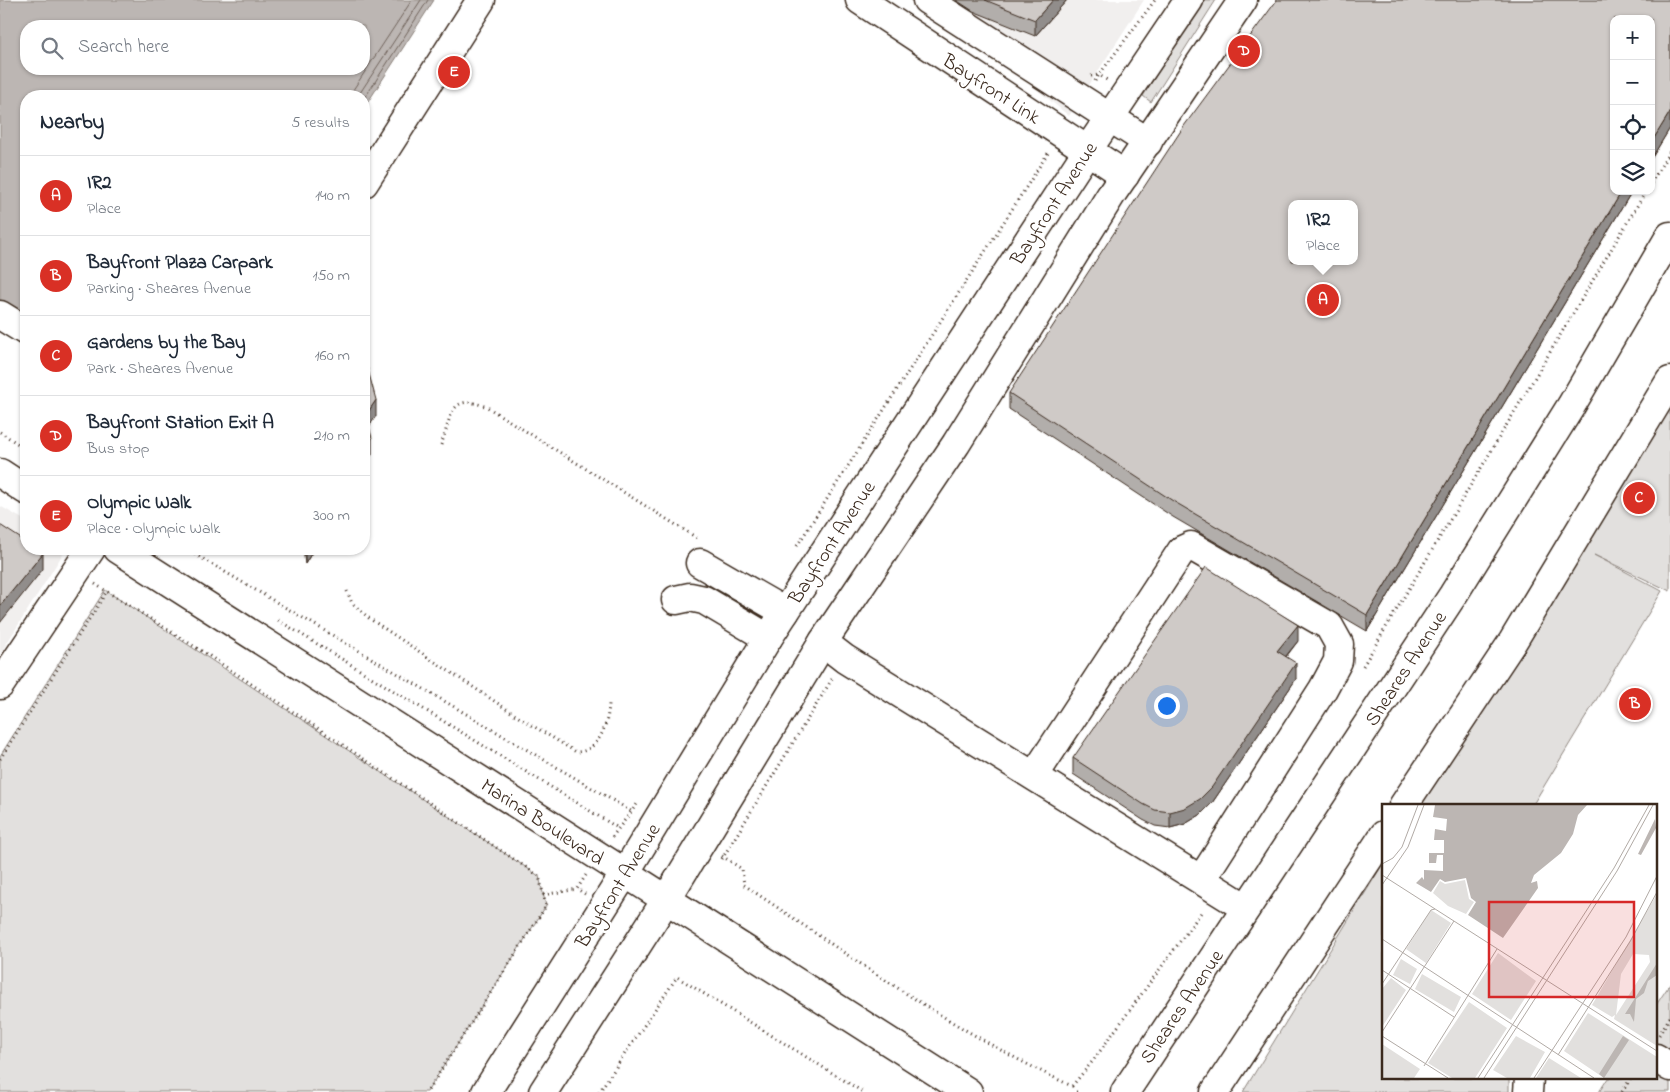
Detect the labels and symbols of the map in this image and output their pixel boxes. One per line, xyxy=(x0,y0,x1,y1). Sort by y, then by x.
pin: D xyxy=(1228,32,1260,70)
street label: Bayfront Link xyxy=(935,47,1046,133)
pin: E xyxy=(438,53,470,91)
street label: Bayfront Avenue xyxy=(1004,137,1106,273)
pin: A xyxy=(1307,281,1339,319)
street label: Bayfront Avenue xyxy=(782,476,884,612)
pin: C xyxy=(1623,479,1655,517)
street label: Sheares Avenue xyxy=(1359,606,1455,733)
pin: B xyxy=(1619,685,1651,723)
your location xyxy=(1154,693,1180,719)
street label: Marina Boulevard xyxy=(474,772,609,874)
inset map xyxy=(1382,804,1658,1080)
street label: Bayfront Avenue xyxy=(569,818,669,955)
street label: Sheares Avenue xyxy=(1134,944,1232,1070)

